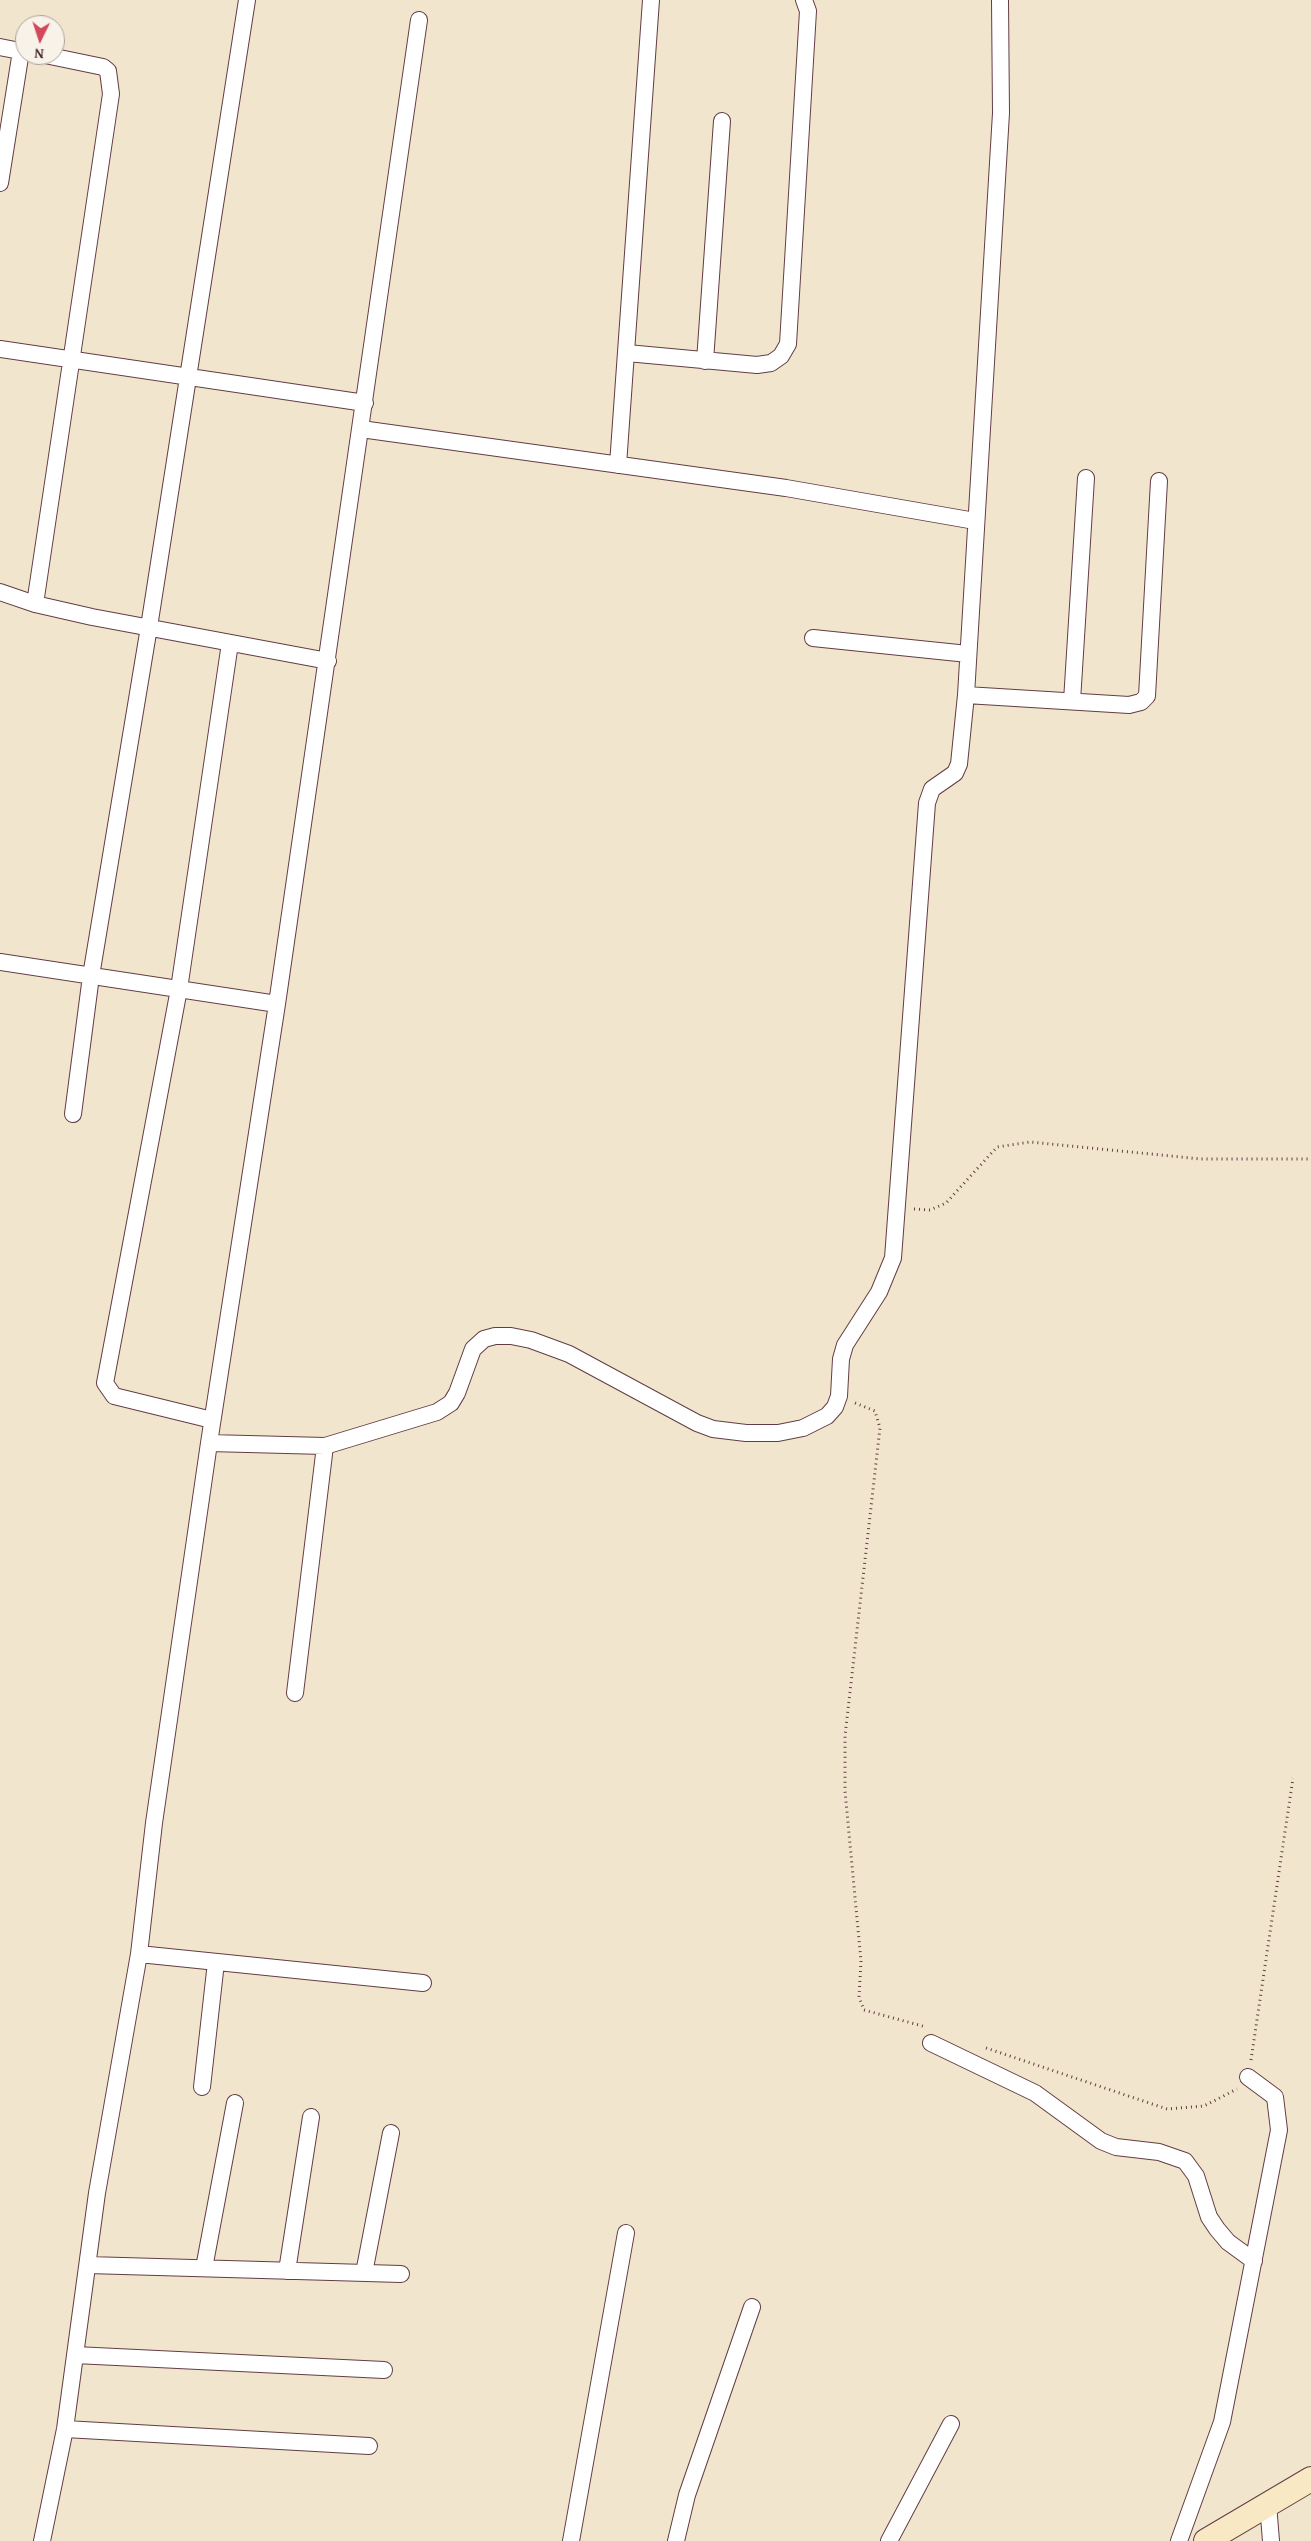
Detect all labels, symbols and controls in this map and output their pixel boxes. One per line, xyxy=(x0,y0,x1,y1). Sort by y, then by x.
north arrow xyxy=(15,15,65,65)
text: N xyxy=(34,44,44,64)

